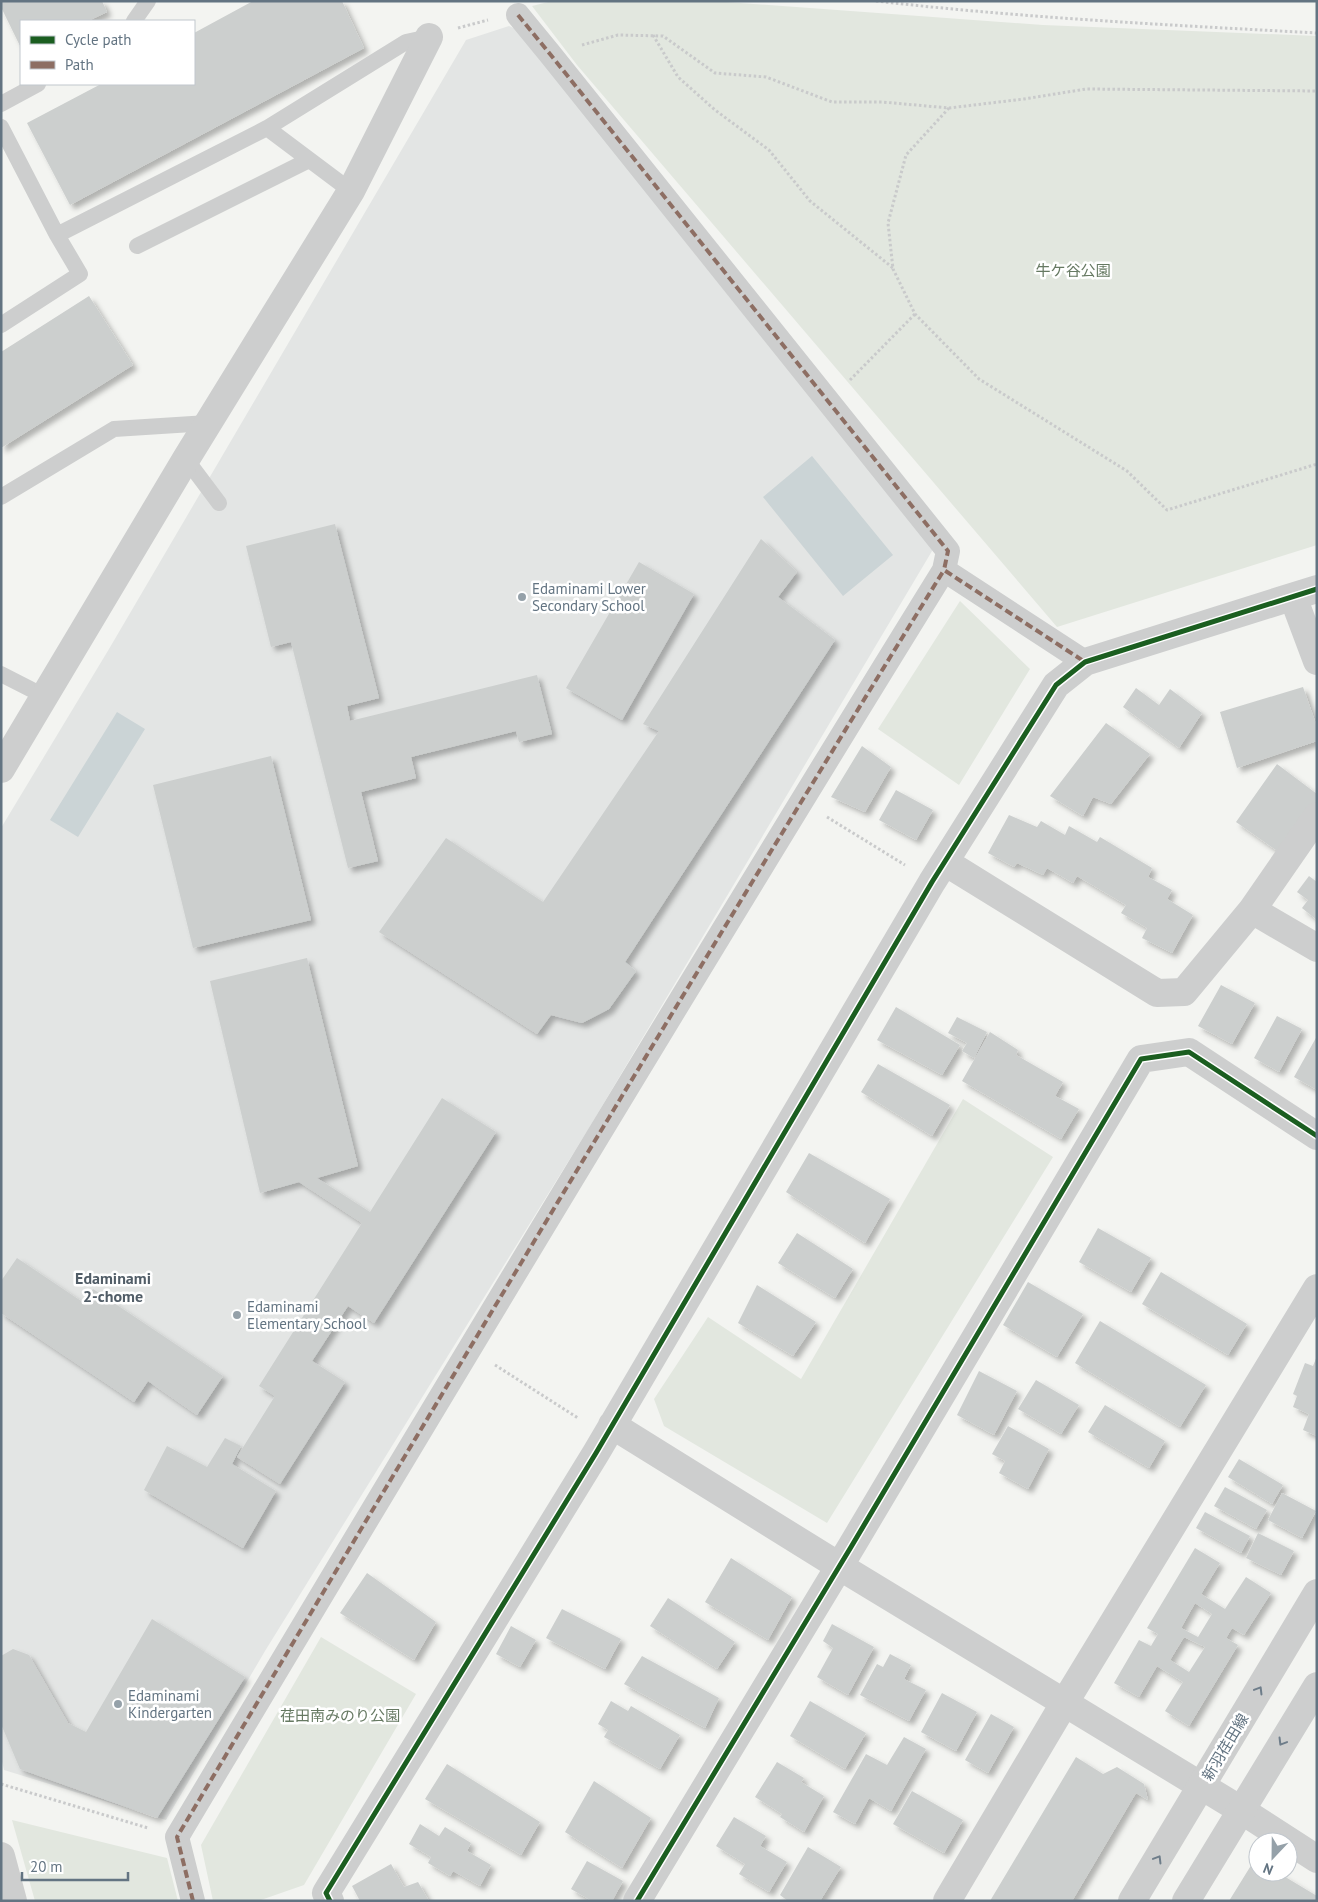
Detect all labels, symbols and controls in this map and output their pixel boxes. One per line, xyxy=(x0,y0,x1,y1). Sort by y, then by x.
legend xyxy=(20,20,195,85)
text: Cycle path xyxy=(65,30,131,49)
text: Path xyxy=(65,55,94,74)
park label: 牛ケ谷公園 xyxy=(1035,261,1111,280)
place label: Edaminami Lower Secondary School xyxy=(532,579,646,615)
marker: Edaminami Lower Secondary School xyxy=(516,591,528,603)
district label: Edaminami 2-chome xyxy=(75,1268,151,1306)
place label: Edaminami Elementary School xyxy=(247,1297,367,1333)
marker: Edaminami Elementary School xyxy=(231,1309,243,1321)
place label: Edaminami Kindergarten xyxy=(128,1686,212,1722)
one-way arrow xyxy=(1252,1686,1262,1695)
marker: Edaminami Kindergarten xyxy=(112,1698,124,1710)
park label: 荏田南みのり公園 xyxy=(280,1706,400,1725)
street label: 新羽荏田線 xyxy=(1198,1710,1252,1784)
one-way arrow xyxy=(1279,1737,1289,1746)
north arrow xyxy=(1248,1832,1298,1882)
scale bar xyxy=(22,1850,129,1882)
one-way arrow xyxy=(1151,1855,1161,1864)
text: 20 m xyxy=(30,1857,63,1876)
text: N xyxy=(1260,1859,1276,1879)

